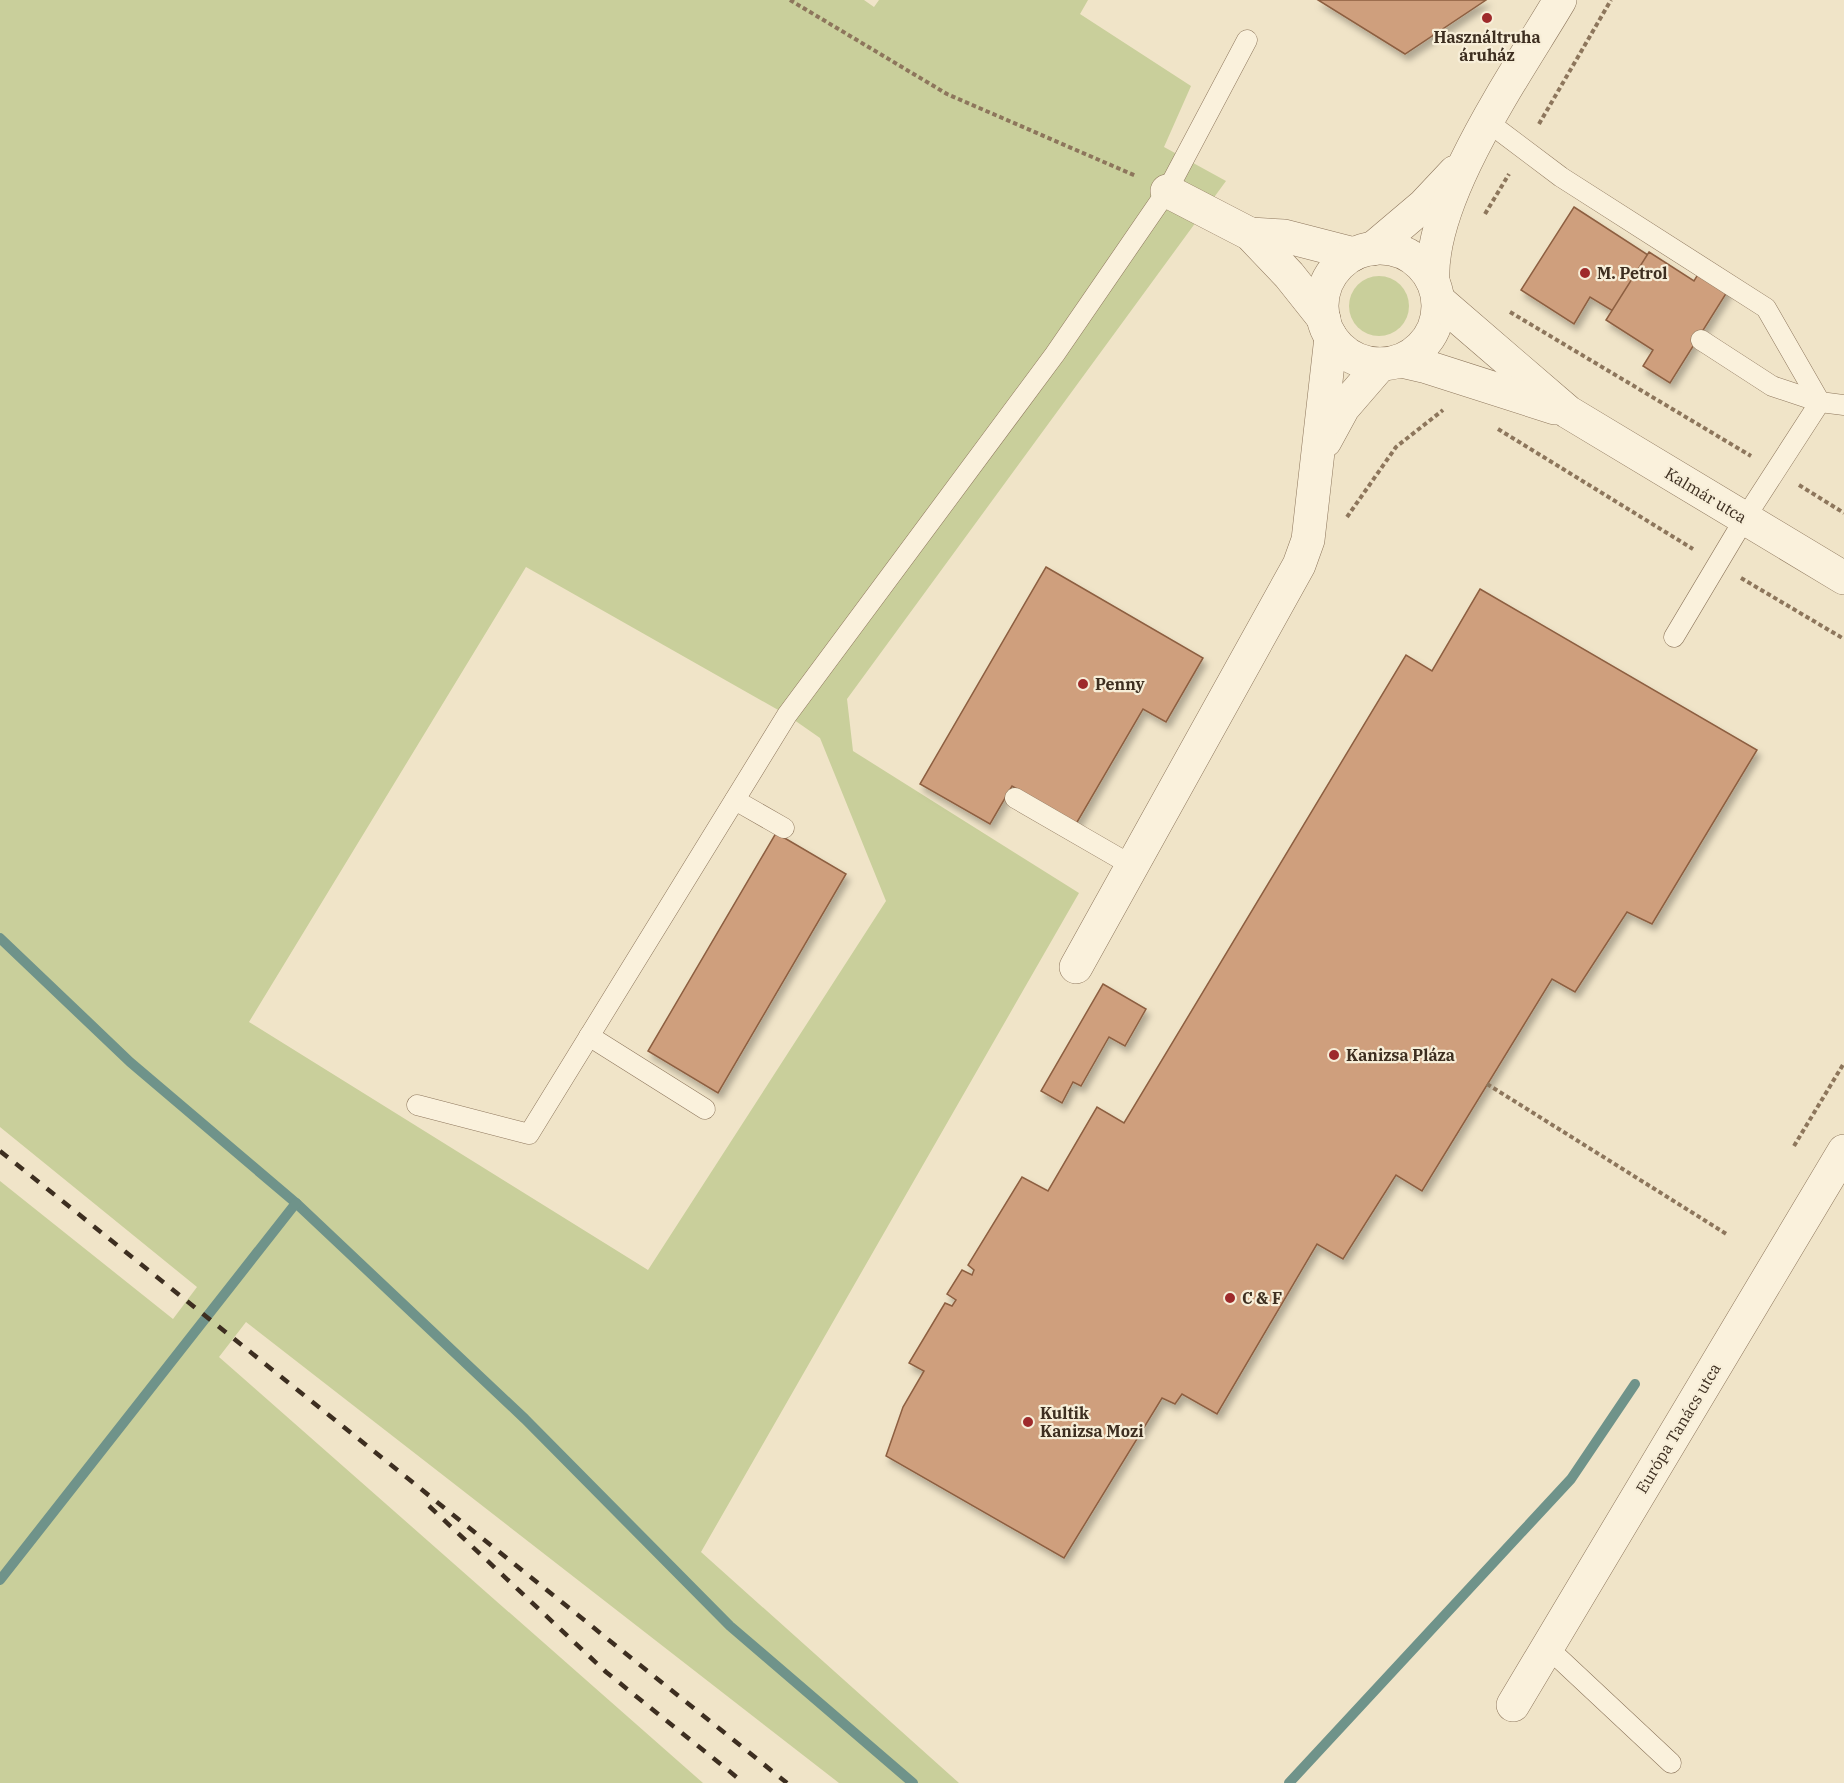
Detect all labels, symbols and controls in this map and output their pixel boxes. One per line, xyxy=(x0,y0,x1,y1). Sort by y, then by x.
marker: Használtruha áruház xyxy=(1480,11,1494,25)
place label: Használtruha áruház xyxy=(1433,27,1541,65)
place label: M. Petrol xyxy=(1597,263,1668,283)
marker: M. Petrol xyxy=(1578,266,1592,280)
street label: Kalmár utca xyxy=(1661,463,1751,527)
place label: Penny xyxy=(1095,674,1146,694)
marker: Penny xyxy=(1076,677,1090,691)
place label: Kanizsa Pláza xyxy=(1346,1045,1455,1065)
marker: Kanizsa Pláza xyxy=(1327,1048,1341,1062)
place label: C & F xyxy=(1242,1288,1282,1308)
marker: C & F xyxy=(1223,1291,1237,1305)
street label: Európa Tanács utca xyxy=(1631,1359,1725,1497)
place label: Kultik Kanizsa Mozi xyxy=(1040,1403,1144,1441)
marker: Kultik Kanizsa Mozi xyxy=(1021,1415,1035,1429)

